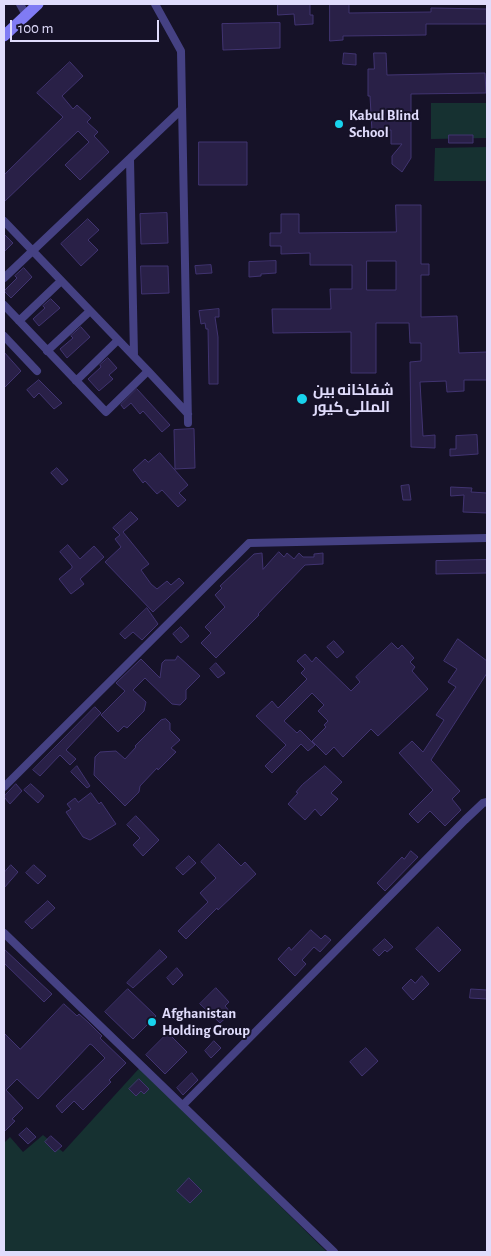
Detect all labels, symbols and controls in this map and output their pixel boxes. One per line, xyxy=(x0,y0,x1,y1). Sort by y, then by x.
scale bar xyxy=(12,10,161,42)
text: 100 m xyxy=(18,21,53,36)
place label: Kabul Blind School xyxy=(349,106,419,141)
marker: Kabul Blind School xyxy=(333,118,345,130)
place label: شفاخانه بین المللی کیور xyxy=(313,381,394,416)
marker: شفاخانه بین المللی کیور xyxy=(295,392,309,406)
place label: Afghanistan Holding Group xyxy=(162,1004,250,1039)
marker: Afghanistan Holding Group xyxy=(146,1016,158,1028)

